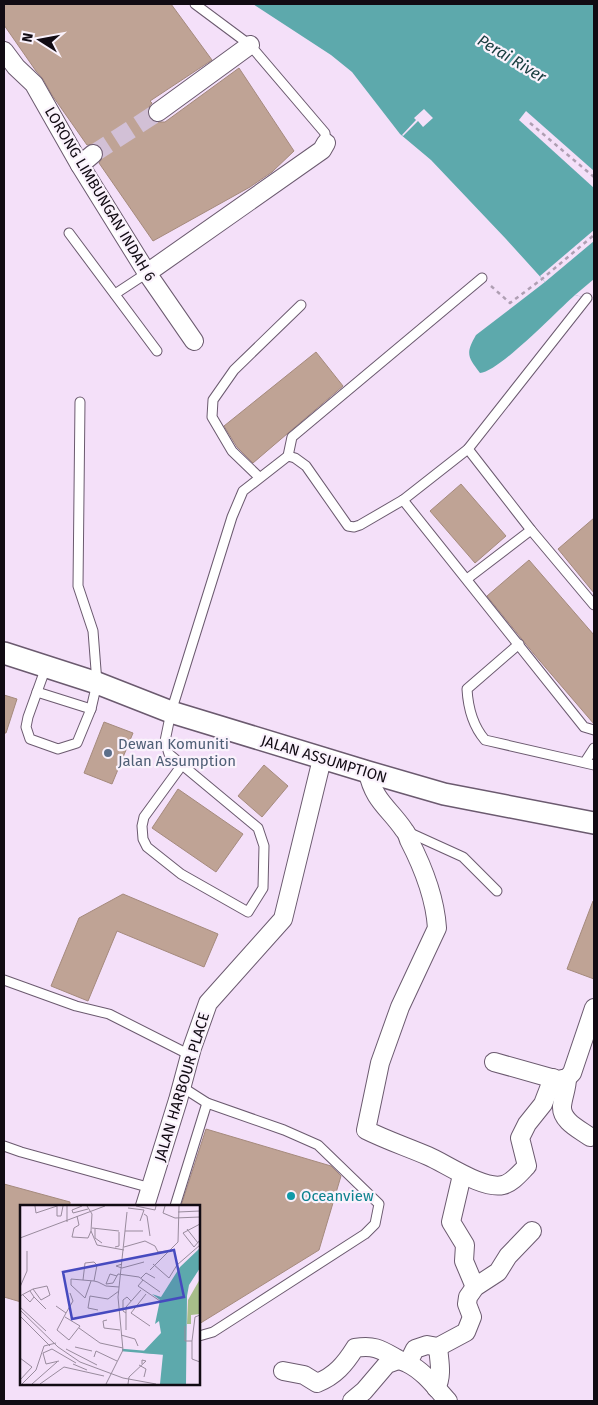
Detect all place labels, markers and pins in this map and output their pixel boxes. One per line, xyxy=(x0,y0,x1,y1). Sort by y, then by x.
place label: Dewan Komuniti Jalan Assumption xyxy=(118,735,236,770)
marker: Dewan Komuniti Jalan Assumption xyxy=(102,747,114,759)
place label: Oceanview xyxy=(301,1187,374,1205)
marker: Oceanview xyxy=(285,1190,297,1202)

